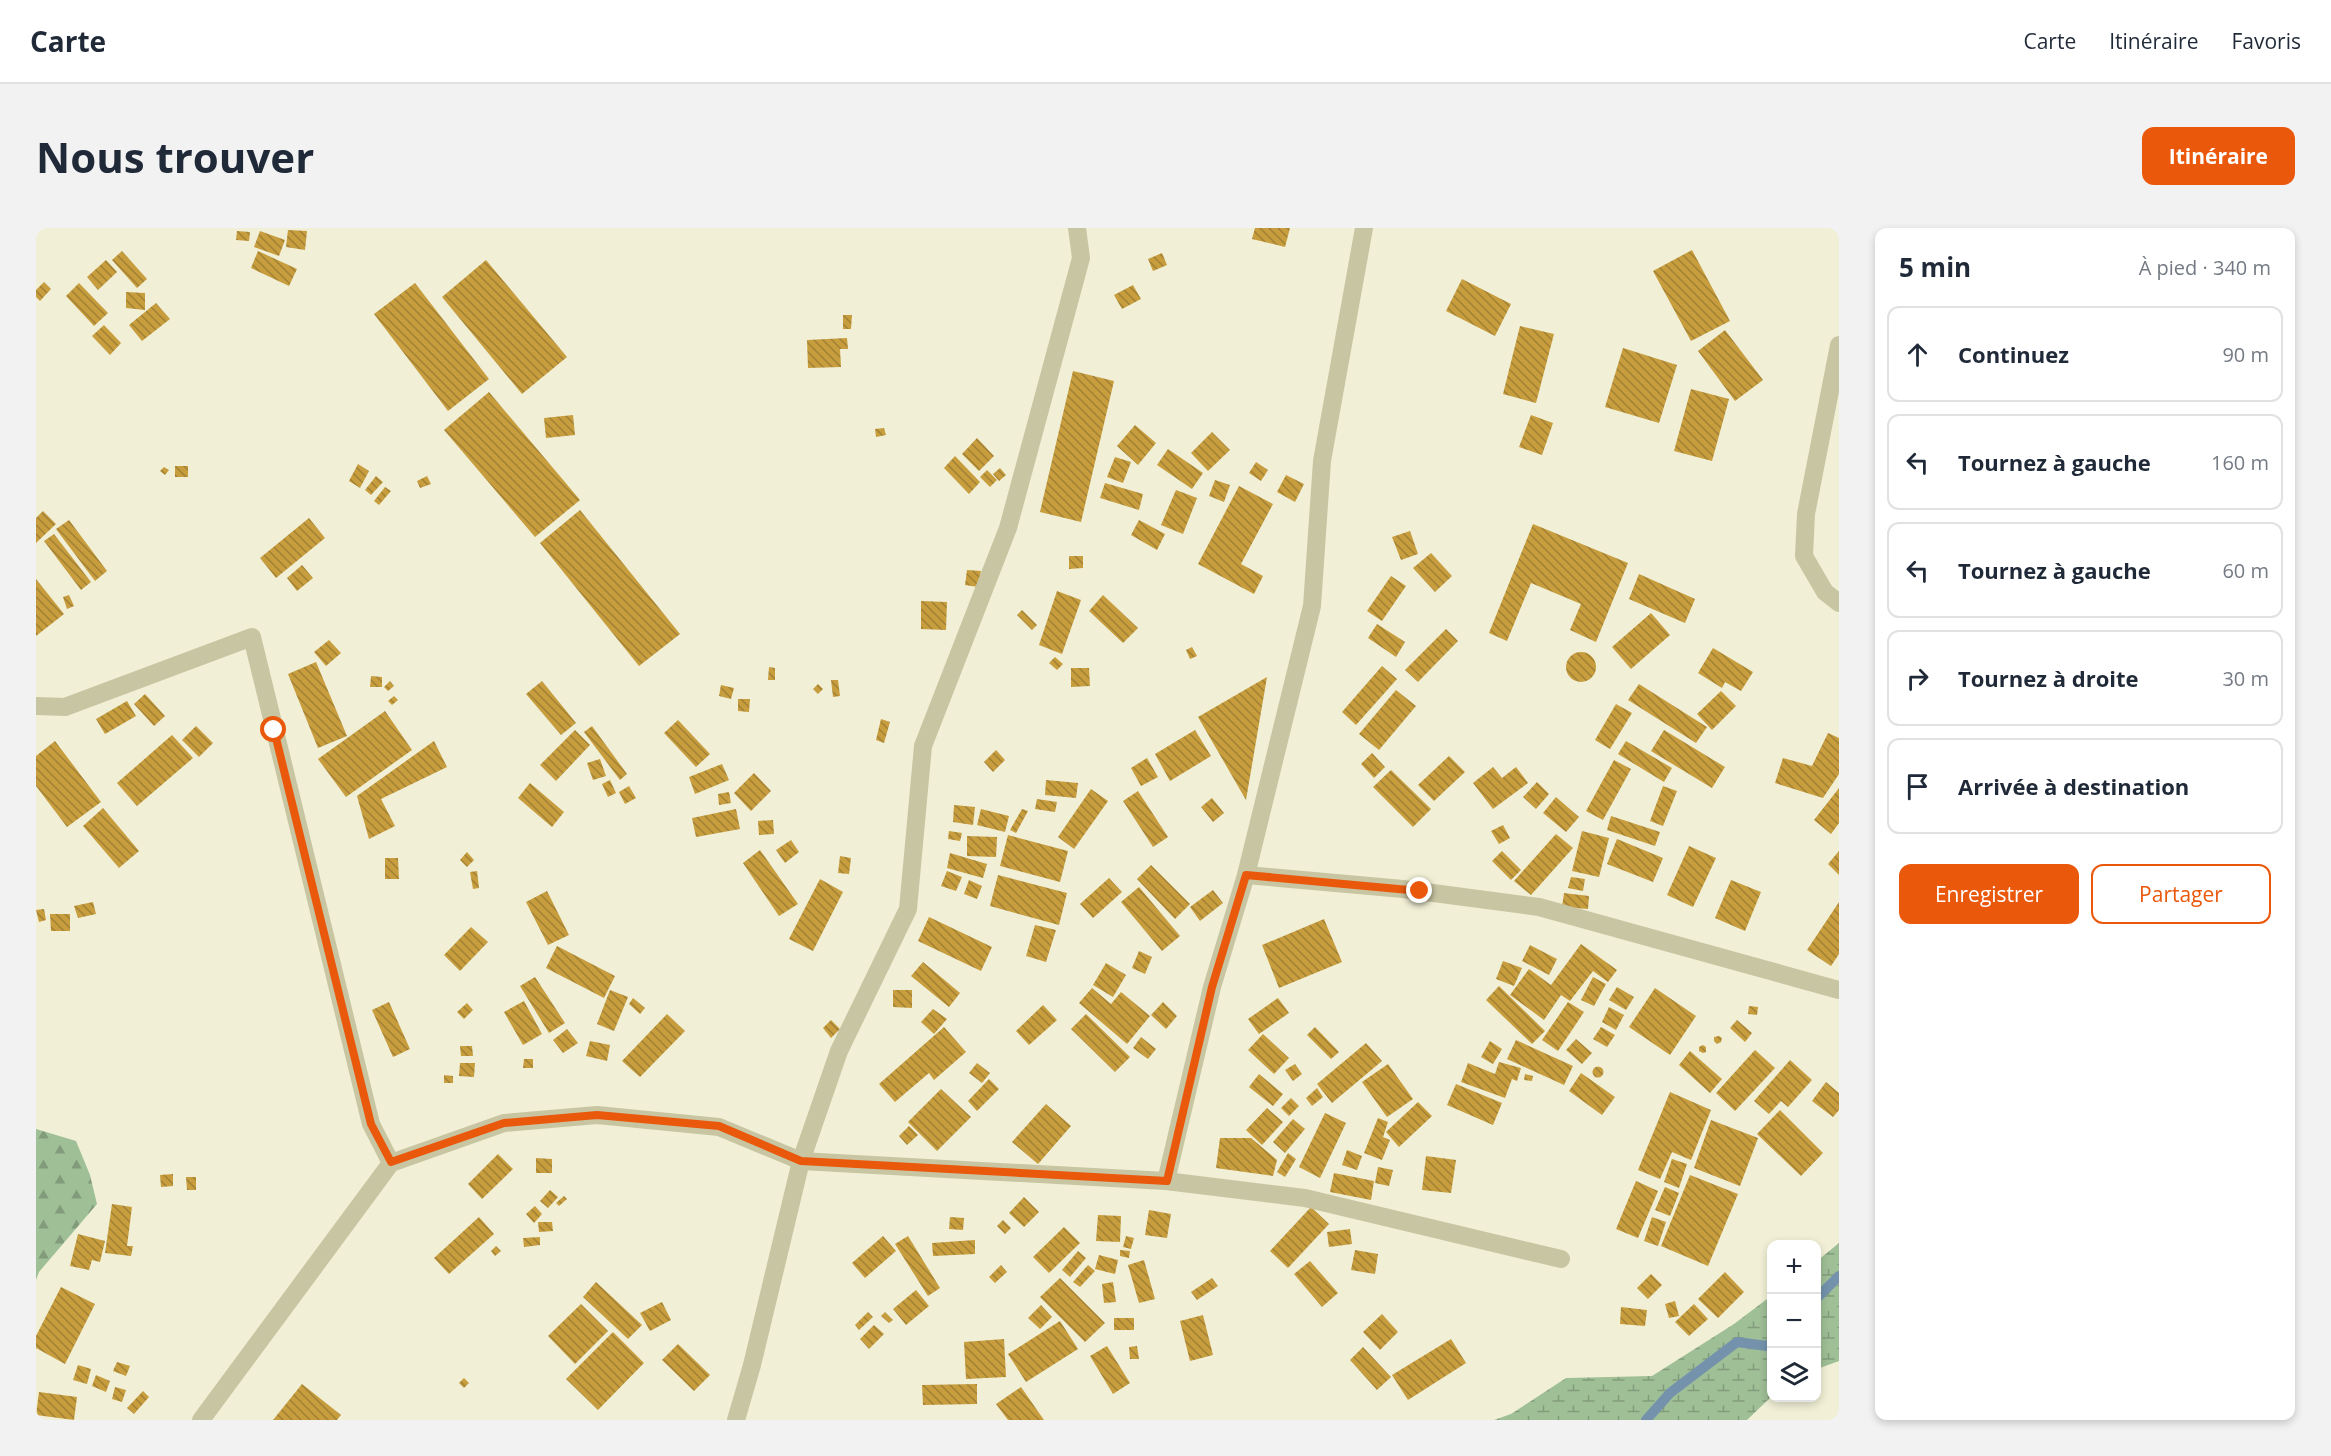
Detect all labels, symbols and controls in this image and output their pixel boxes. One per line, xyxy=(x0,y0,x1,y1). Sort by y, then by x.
text: Carte xyxy=(30,22,106,60)
text: Carte xyxy=(2023,27,2076,55)
text: Itinéraire xyxy=(2109,27,2198,55)
text: Favoris xyxy=(2231,27,2301,55)
button: Itinéraire xyxy=(2142,127,2295,185)
text: Nous trouver xyxy=(36,128,314,185)
text: 5 min xyxy=(1899,249,1971,285)
text: À pied · 340 m xyxy=(2139,254,2271,281)
icon: ahead xyxy=(1901,338,1934,371)
text: Continuez xyxy=(1958,339,2069,369)
text: 90 m xyxy=(2222,341,2269,368)
icon: left xyxy=(1901,446,1934,479)
text: Tournez à gauche xyxy=(1958,447,2151,477)
text: 160 m xyxy=(2211,449,2269,476)
icon: left xyxy=(1901,554,1934,587)
text: Tournez à gauche xyxy=(1958,555,2151,585)
text: 60 m xyxy=(2222,557,2269,584)
icon: right xyxy=(1901,662,1934,695)
text: Tournez à droite xyxy=(1958,663,2139,693)
text: 30 m xyxy=(2222,665,2269,692)
route start xyxy=(260,716,286,742)
icon: arrive xyxy=(1901,770,1934,803)
text: Arrivée à destination xyxy=(1958,771,2189,801)
button: Enregistrer xyxy=(1899,864,2079,924)
button: Partager xyxy=(2091,864,2271,924)
route end xyxy=(1406,877,1432,903)
map controls xyxy=(1767,1240,1821,1402)
button: + xyxy=(1767,1240,1821,1294)
button: − xyxy=(1767,1294,1821,1348)
button: layers xyxy=(1767,1348,1821,1402)

